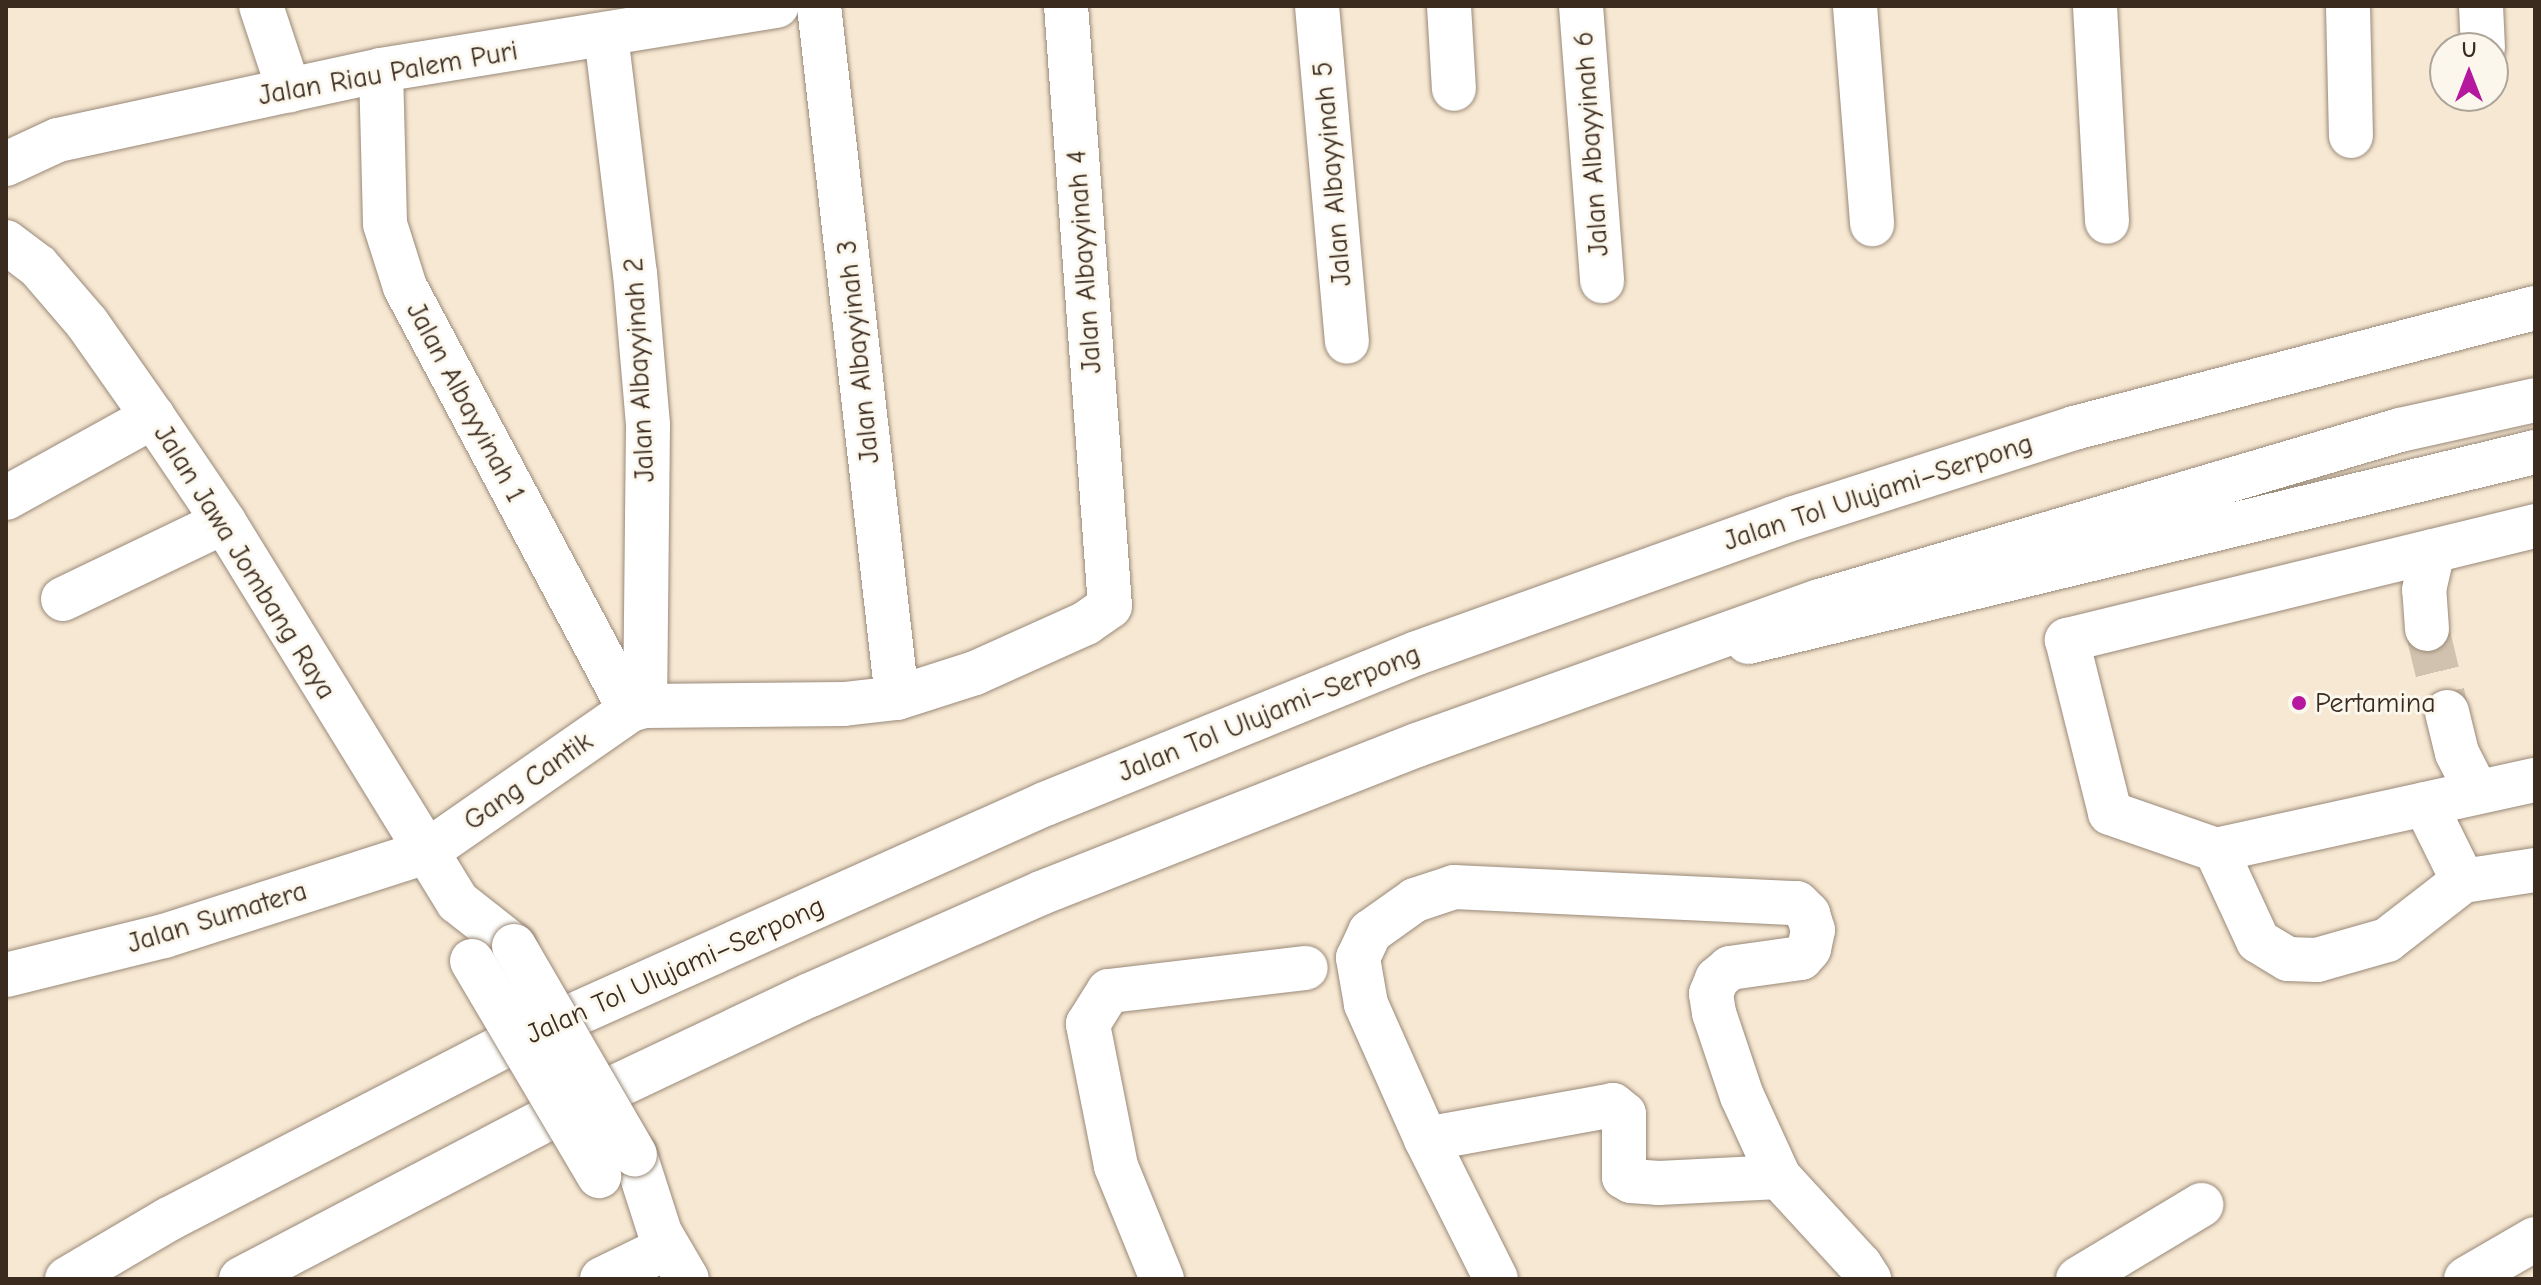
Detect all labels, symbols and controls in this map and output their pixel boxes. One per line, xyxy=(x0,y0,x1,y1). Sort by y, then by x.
street label: Jalan Albayyinah 6 xyxy=(1566,30,1616,258)
north arrow xyxy=(2429,32,2509,112)
street label: Jalan Riau Palem Puri xyxy=(256,34,520,112)
text: U xyxy=(2462,37,2476,63)
street label: Jalan Albayyinah 5 xyxy=(1305,60,1359,288)
street label: Jalan Albayyinah 4 xyxy=(1059,149,1109,375)
street label: Jalan Albayyinah 3 xyxy=(830,239,886,465)
street label: Jalan Albayyinah 2 xyxy=(616,257,662,483)
street label: Jalan Albayyinah 1 xyxy=(399,296,533,508)
street label: Jalan Jawa Jombang Raya xyxy=(147,419,343,705)
street label: Jalan Tol Ulujami–Serpong xyxy=(1719,426,2037,558)
street label: Jalan Tol Ulujami–Serpong xyxy=(1113,637,1425,789)
place label: Pertamina xyxy=(2315,686,2436,720)
marker: Pertamina xyxy=(2290,694,2308,712)
street label: Gang Cantik xyxy=(457,724,599,838)
street label: Jalan Sumatera xyxy=(123,874,311,960)
street label: Jalan Tol Ulujami–Serpong xyxy=(521,889,829,1051)

